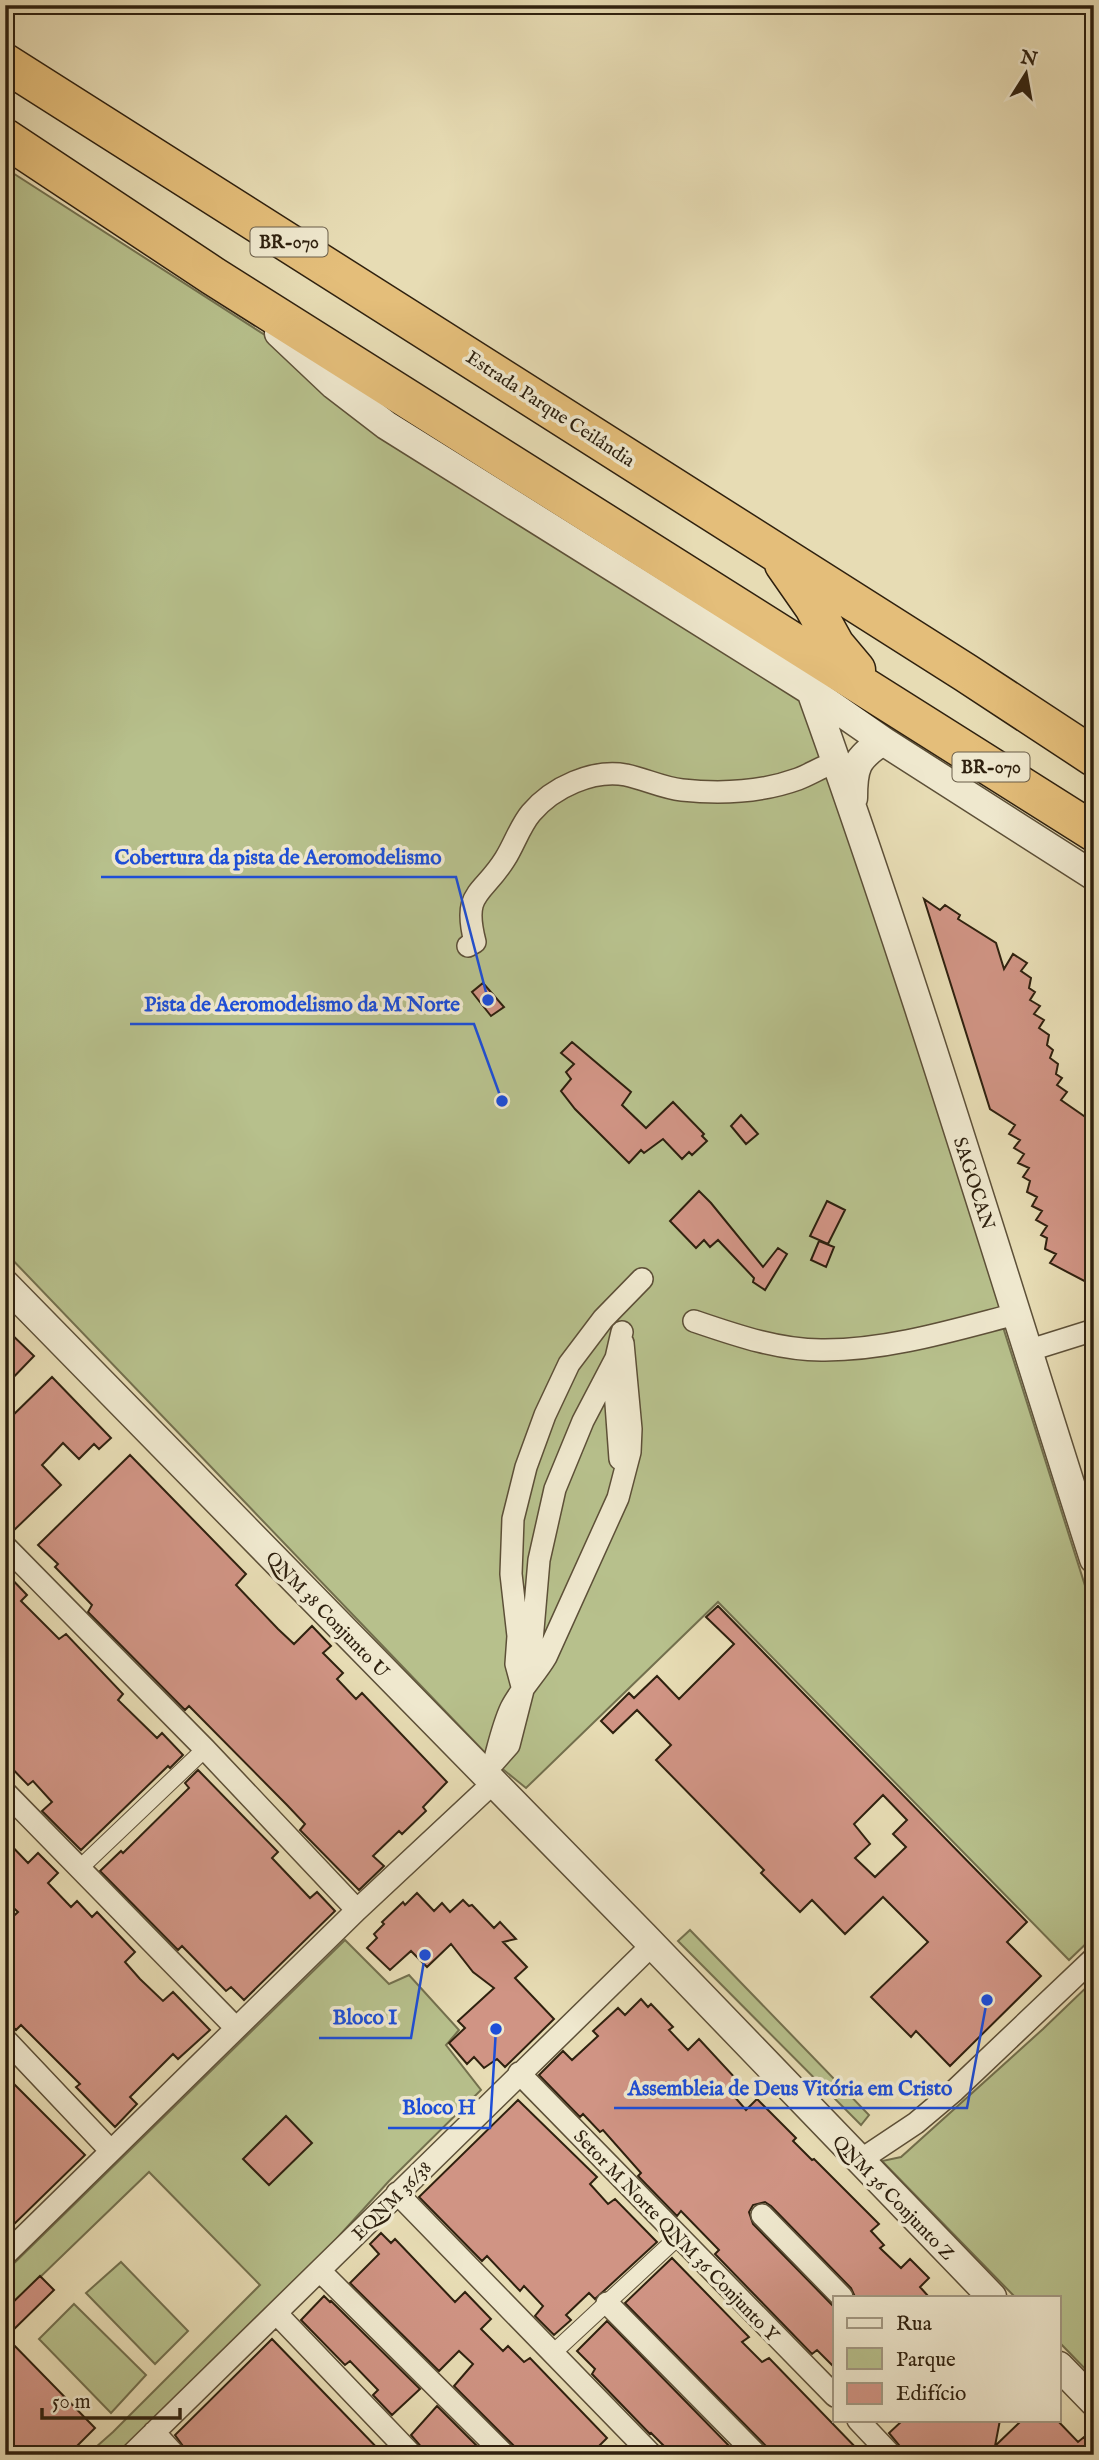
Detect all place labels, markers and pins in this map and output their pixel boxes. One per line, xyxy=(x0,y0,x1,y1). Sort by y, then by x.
callout: Cobertura da pista de Aeromodelismo xyxy=(101,835,456,877)
callout: Pista de Aeromodelismo da M Norte xyxy=(130,982,474,1024)
callout: Bloco I xyxy=(319,1996,411,2038)
callout: Assembleia de Deus Vitória em Cristo xyxy=(614,2066,967,2108)
callout: Bloco H xyxy=(388,2086,490,2128)

